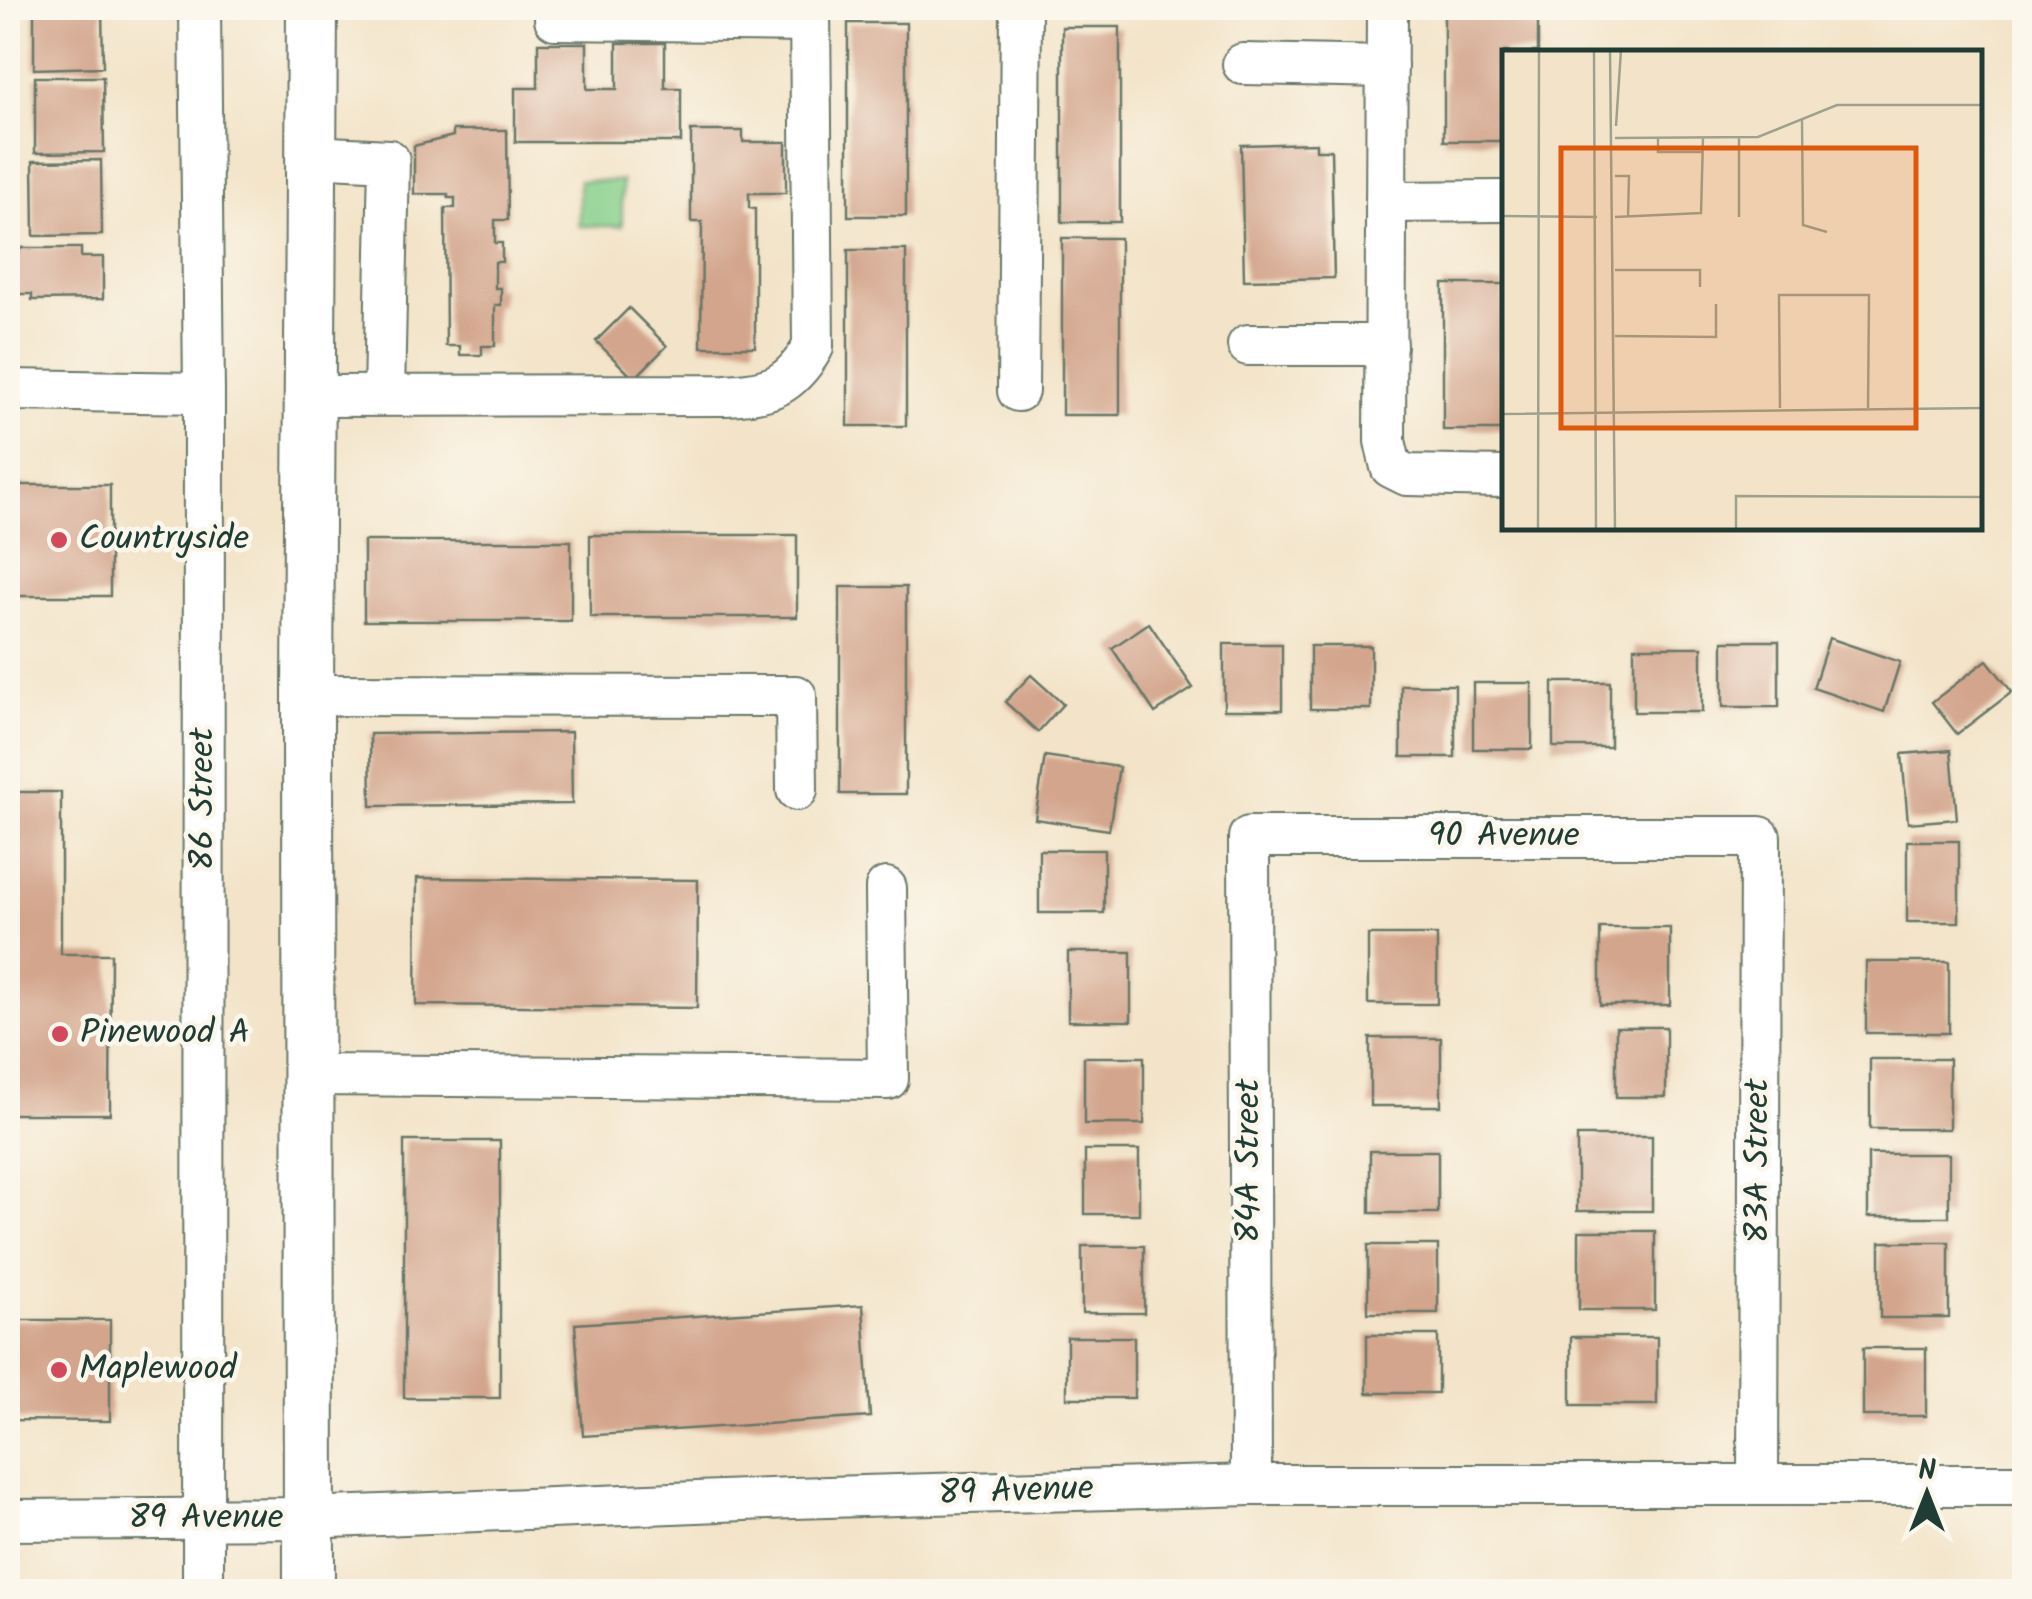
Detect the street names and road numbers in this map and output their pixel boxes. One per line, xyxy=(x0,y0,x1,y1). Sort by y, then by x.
street label: 86 Street xyxy=(176,727,232,871)
street label: 90 Avenue xyxy=(1428,809,1580,865)
street label: 84A Street xyxy=(1222,1078,1278,1243)
street label: 83A Street xyxy=(1731,1078,1787,1244)
street label: 89 Avenue xyxy=(937,1461,1095,1523)
street label: 89 Avenue xyxy=(128,1491,284,1547)

